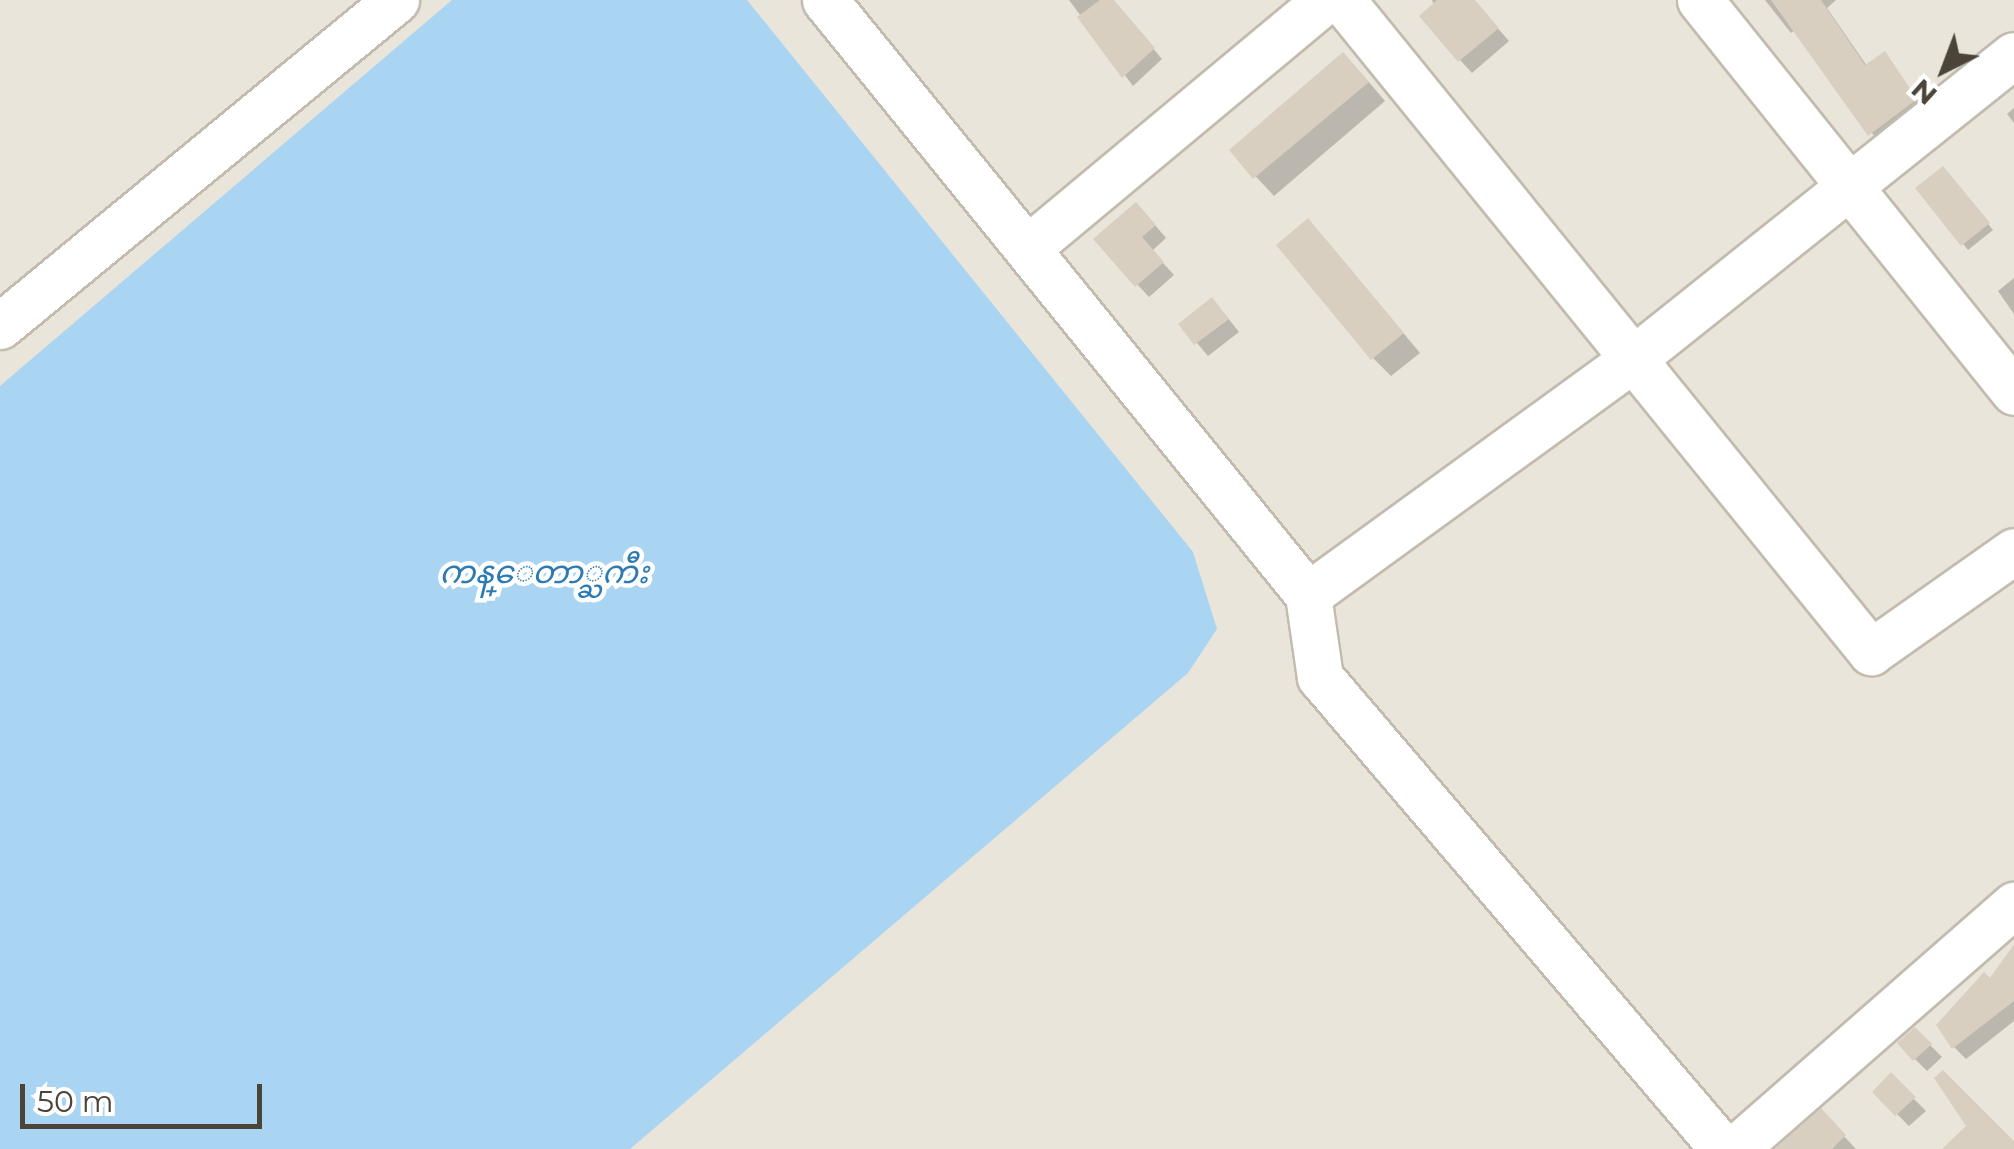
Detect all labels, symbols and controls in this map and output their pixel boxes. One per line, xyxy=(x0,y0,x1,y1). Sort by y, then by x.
north arrow xyxy=(1894,20,1994,120)
text: N xyxy=(1904,72,1944,112)
water label: ကန္ေတာ္ႀကီး xyxy=(439,553,649,591)
scale bar xyxy=(25,1064,268,1126)
text: 50 m xyxy=(37,1083,114,1120)

